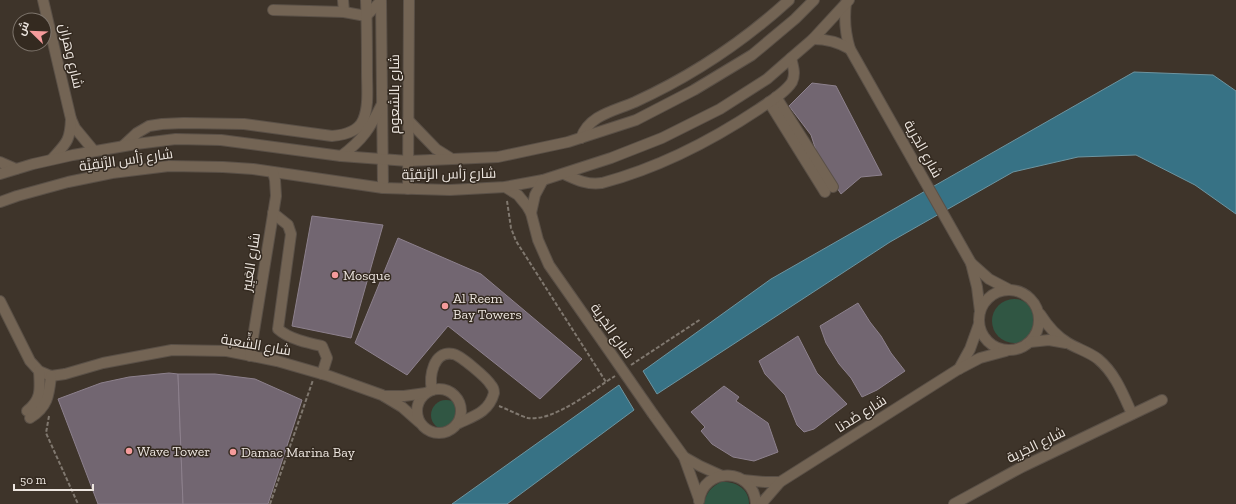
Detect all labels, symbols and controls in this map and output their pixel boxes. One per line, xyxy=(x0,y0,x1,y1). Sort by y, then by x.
north arrow xyxy=(12,12,52,52)
text: ش xyxy=(15,19,32,37)
street label: شارع وهران xyxy=(55,22,87,90)
street label: شارع بالشعوم xyxy=(386,54,404,134)
street label: شارع الجَرية xyxy=(900,117,946,181)
street label: شارع رَأس الرَّنقِيَّة xyxy=(78,144,174,175)
street label: شارع رَأس الرَّنقِيَّة xyxy=(402,164,496,183)
street label: شارع العَبِير xyxy=(238,231,264,294)
place label: Mosque xyxy=(343,267,391,284)
marker: Mosque xyxy=(330,270,340,280)
place label: Al Reem Bay Towers xyxy=(453,290,522,323)
street label: شارع الجَرية xyxy=(587,300,637,362)
marker: Al Reem Bay Towers xyxy=(440,301,450,311)
street label: شارع الشِّعبة xyxy=(220,327,293,360)
street label: شارع ضَدنا xyxy=(832,392,890,436)
street label: شارع الجَرية xyxy=(1004,423,1068,467)
place label: Wave Tower xyxy=(137,443,210,460)
place label: Damac Marina Bay xyxy=(241,444,356,461)
marker: Wave Tower xyxy=(124,446,134,456)
marker: Damac Marina Bay xyxy=(228,447,238,457)
scale bar xyxy=(14,466,93,492)
text: 50 m xyxy=(20,473,47,487)

